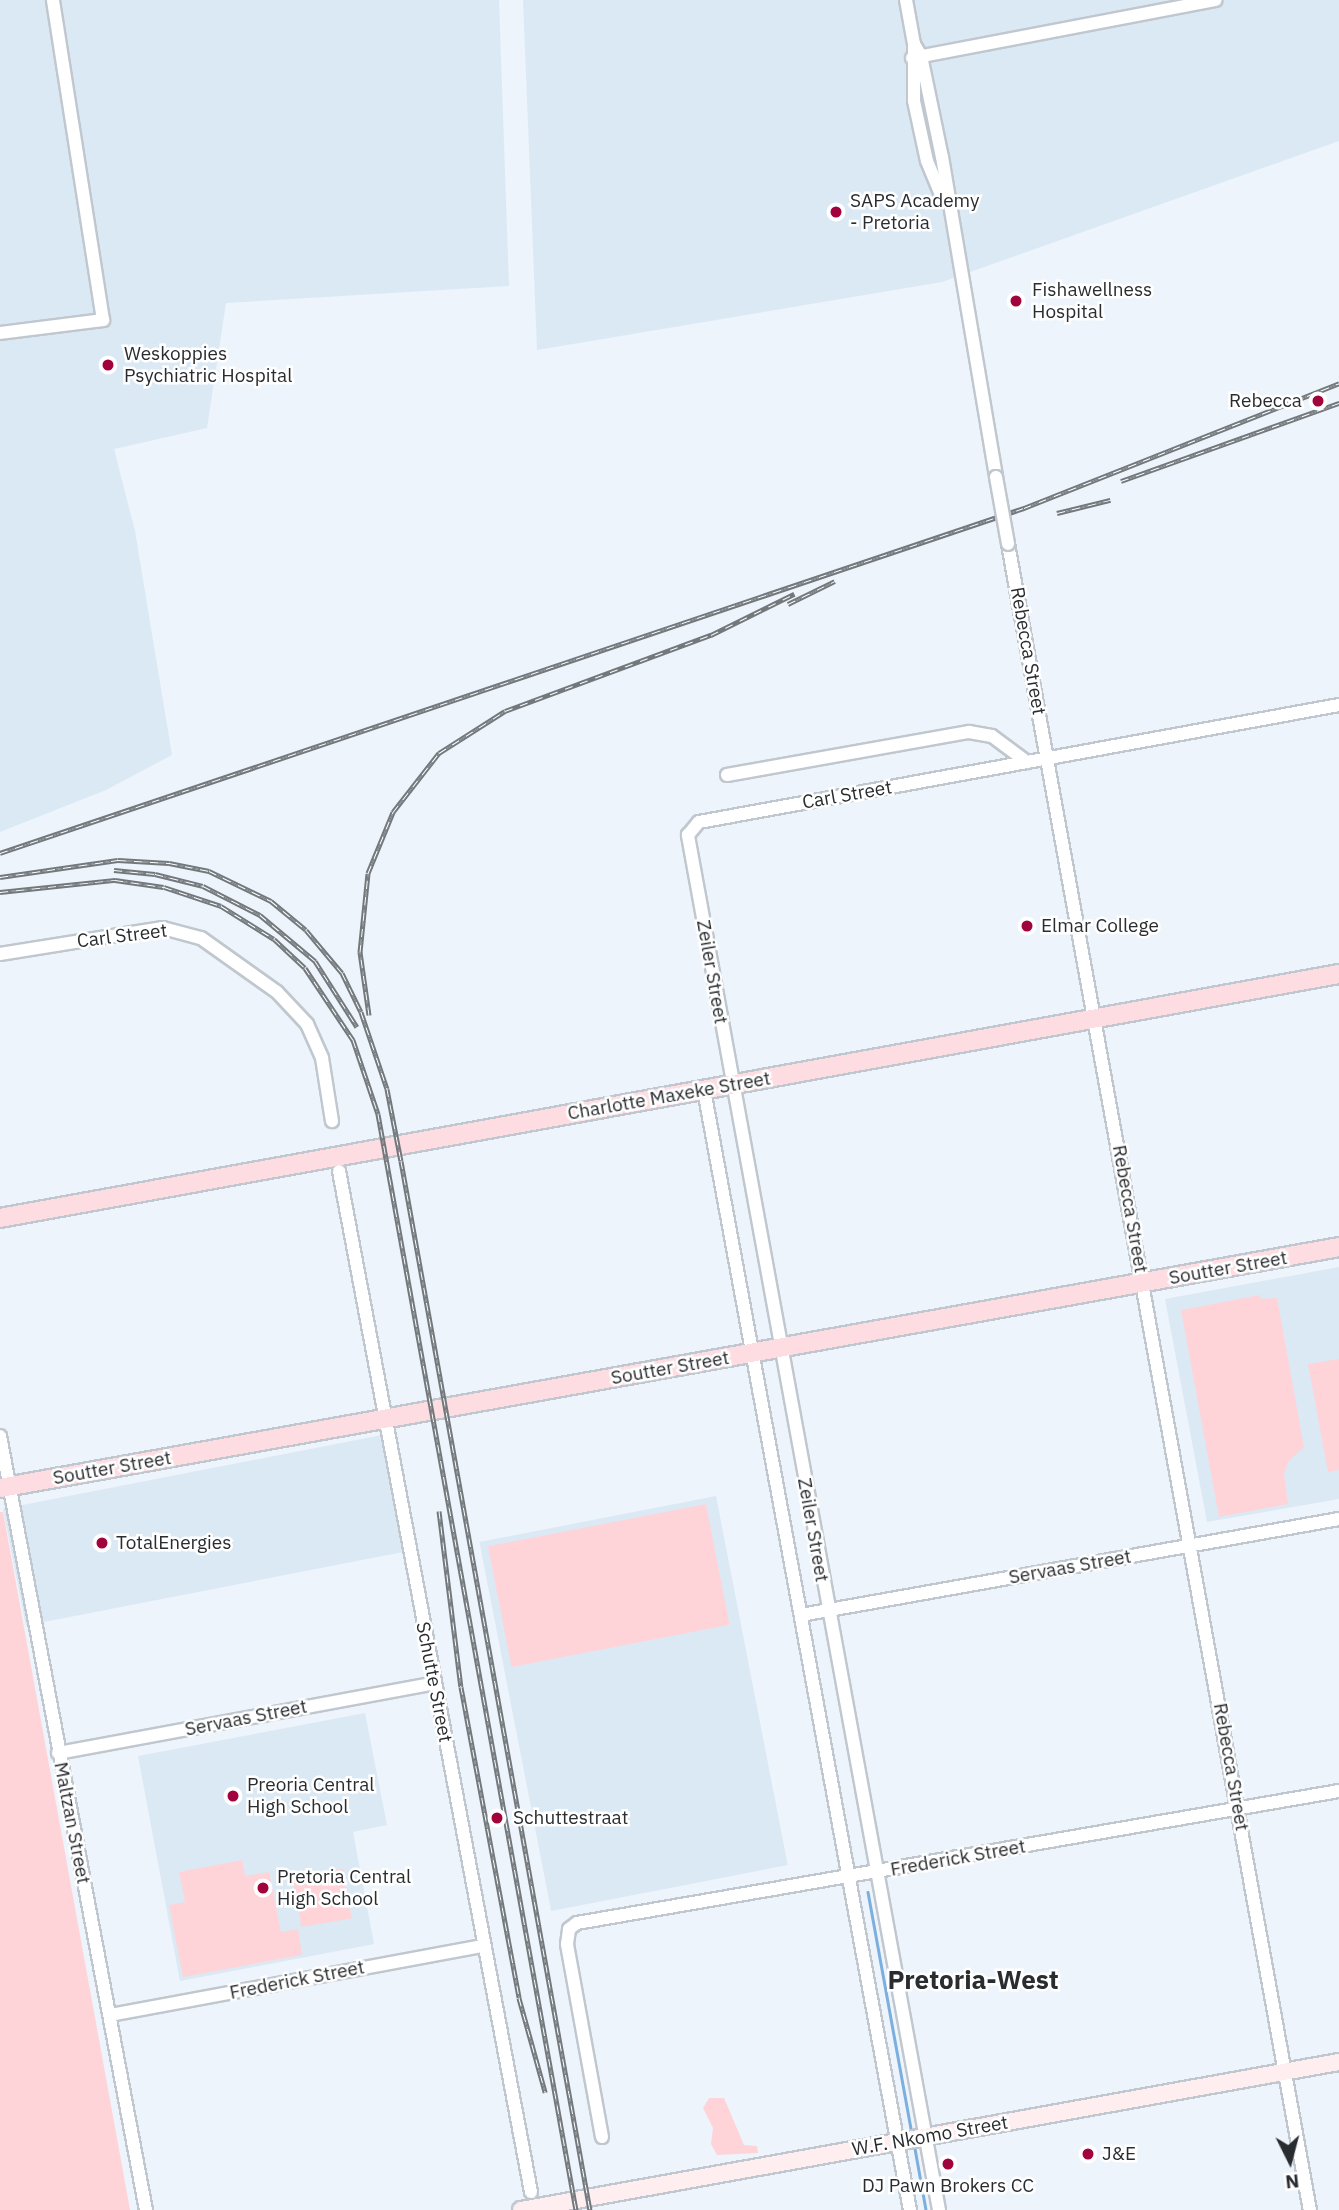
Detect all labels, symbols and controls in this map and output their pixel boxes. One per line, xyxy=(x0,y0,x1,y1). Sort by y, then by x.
place label: SAPS Academy - Pretoria xyxy=(850,190,980,234)
marker: SAPS Academy - Pretoria xyxy=(828,204,844,220)
place label: Fishawellness Hospital xyxy=(1032,279,1152,323)
marker: Fishawellness Hospital xyxy=(1006,291,1026,311)
place label: Weskoppies Psychiatric Hospital xyxy=(124,343,292,387)
marker: Weskoppies Psychiatric Hospital xyxy=(98,355,118,375)
place label: Rebecca xyxy=(1229,390,1302,412)
marker: Rebecca xyxy=(1308,391,1328,411)
street label: Rebecca Street xyxy=(1006,585,1050,717)
street label: Carl Street xyxy=(800,776,894,814)
place label: Elmar College xyxy=(1041,915,1159,937)
street label: Zeiler Street xyxy=(692,918,732,1026)
marker: Elmar College xyxy=(1019,918,1035,934)
street label: Carl Street xyxy=(76,919,168,953)
street label: Charlotte Maxeke Street xyxy=(566,1067,772,1125)
street label: Rebecca Street xyxy=(1108,1143,1152,1275)
street label: Soutter Street xyxy=(1167,1246,1289,1290)
street label: Soutter Street xyxy=(609,1346,731,1390)
street label: Soutter Street xyxy=(51,1446,173,1490)
street label: Zeiler Street xyxy=(793,1476,833,1584)
place label: TotalEnergies xyxy=(116,1532,232,1554)
marker: TotalEnergies xyxy=(94,1535,110,1551)
street label: Servaas Street xyxy=(1007,1545,1133,1589)
street label: Schutte Street xyxy=(411,1620,457,1744)
street label: Servaas Street xyxy=(183,1695,309,1741)
street label: Rebecca Street xyxy=(1209,1701,1253,1833)
street label: Maltzan Street xyxy=(49,1760,95,1886)
place label: Preoria Central High School xyxy=(247,1774,375,1818)
marker: Preoria Central High School xyxy=(225,1788,241,1804)
place label: Schuttestraat xyxy=(513,1807,628,1829)
marker: Schuttestraat xyxy=(487,1808,507,1828)
street label: Frederick Street xyxy=(889,1835,1027,1881)
place label: Pretoria Central High School xyxy=(277,1866,411,1910)
marker: Pretoria Central High School xyxy=(255,1880,271,1896)
street label: Frederick Street xyxy=(228,1956,366,2004)
district label: Pretoria-West xyxy=(887,1964,1059,1996)
street label: W.F. Nkomo Street xyxy=(850,2111,1010,2161)
north arrow xyxy=(1255,2126,1325,2196)
place label: J&E xyxy=(1102,2143,1136,2165)
marker: J&E xyxy=(1080,2146,1096,2162)
marker: DJ Pawn Brokers CC xyxy=(940,2156,956,2172)
text: N xyxy=(1284,2169,1300,2195)
place label: DJ Pawn Brokers CC xyxy=(862,2175,1034,2197)

